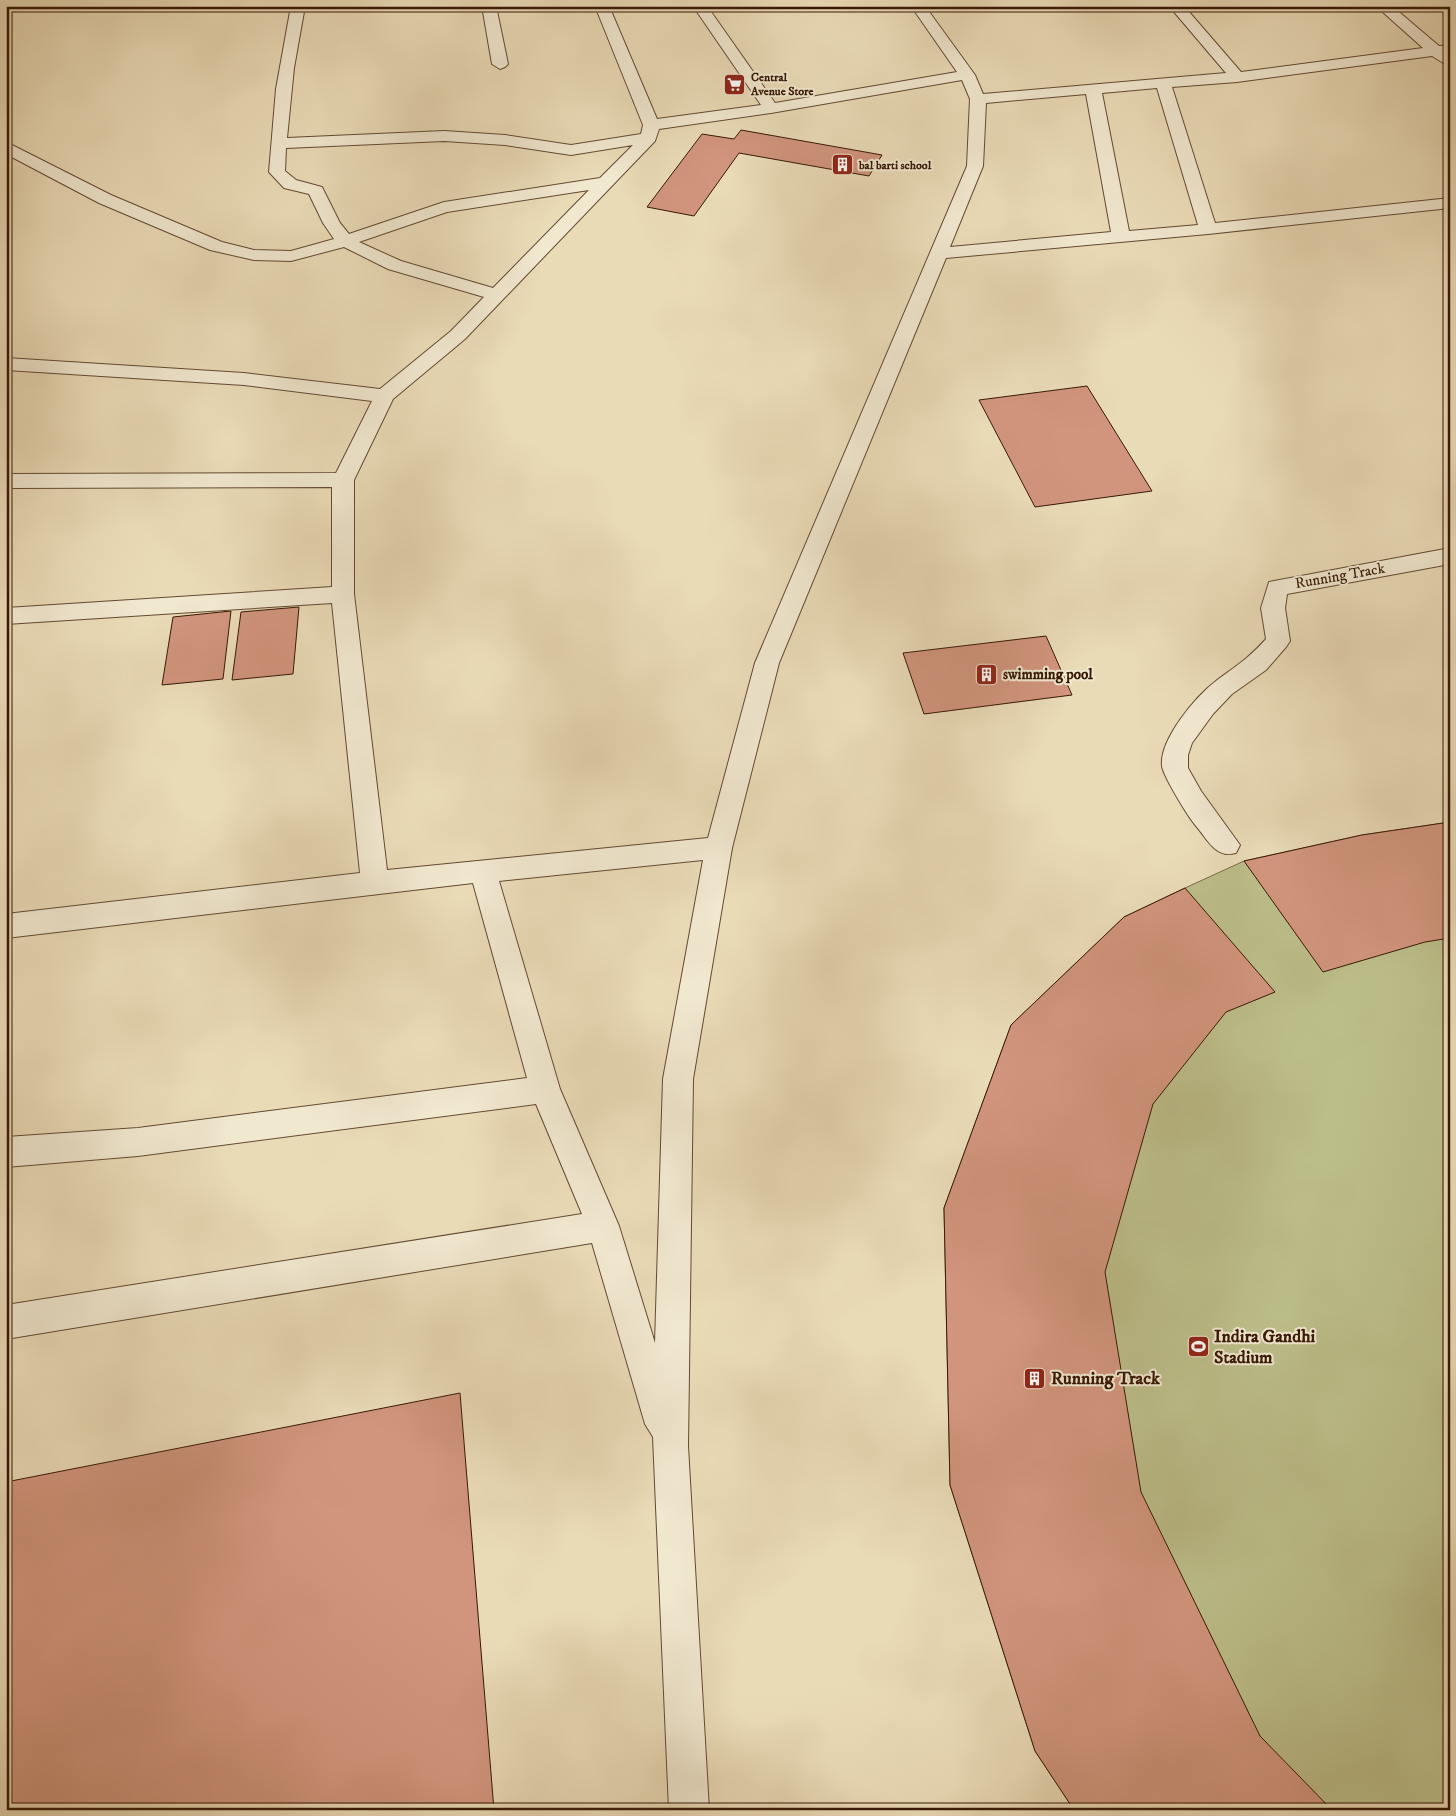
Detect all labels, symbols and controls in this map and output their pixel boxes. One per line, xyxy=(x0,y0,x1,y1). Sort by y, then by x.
place label: Central Avenue Store xyxy=(750,70,814,99)
supermarket icon: Central Avenue Store xyxy=(723,72,747,96)
building icon: bal barti school xyxy=(831,153,855,177)
place label: bal barti school xyxy=(858,158,932,173)
street label: Running Track xyxy=(1294,559,1387,593)
building icon: swimming pool xyxy=(975,662,999,686)
place label: swimming pool xyxy=(1003,665,1093,684)
place label: Indira Gandhi Stadium xyxy=(1214,1326,1316,1369)
sports icon: Indira Gandhi Stadium xyxy=(1186,1335,1210,1359)
building icon: Running Track xyxy=(1023,1367,1047,1391)
place label: Running Track xyxy=(1051,1368,1161,1390)

